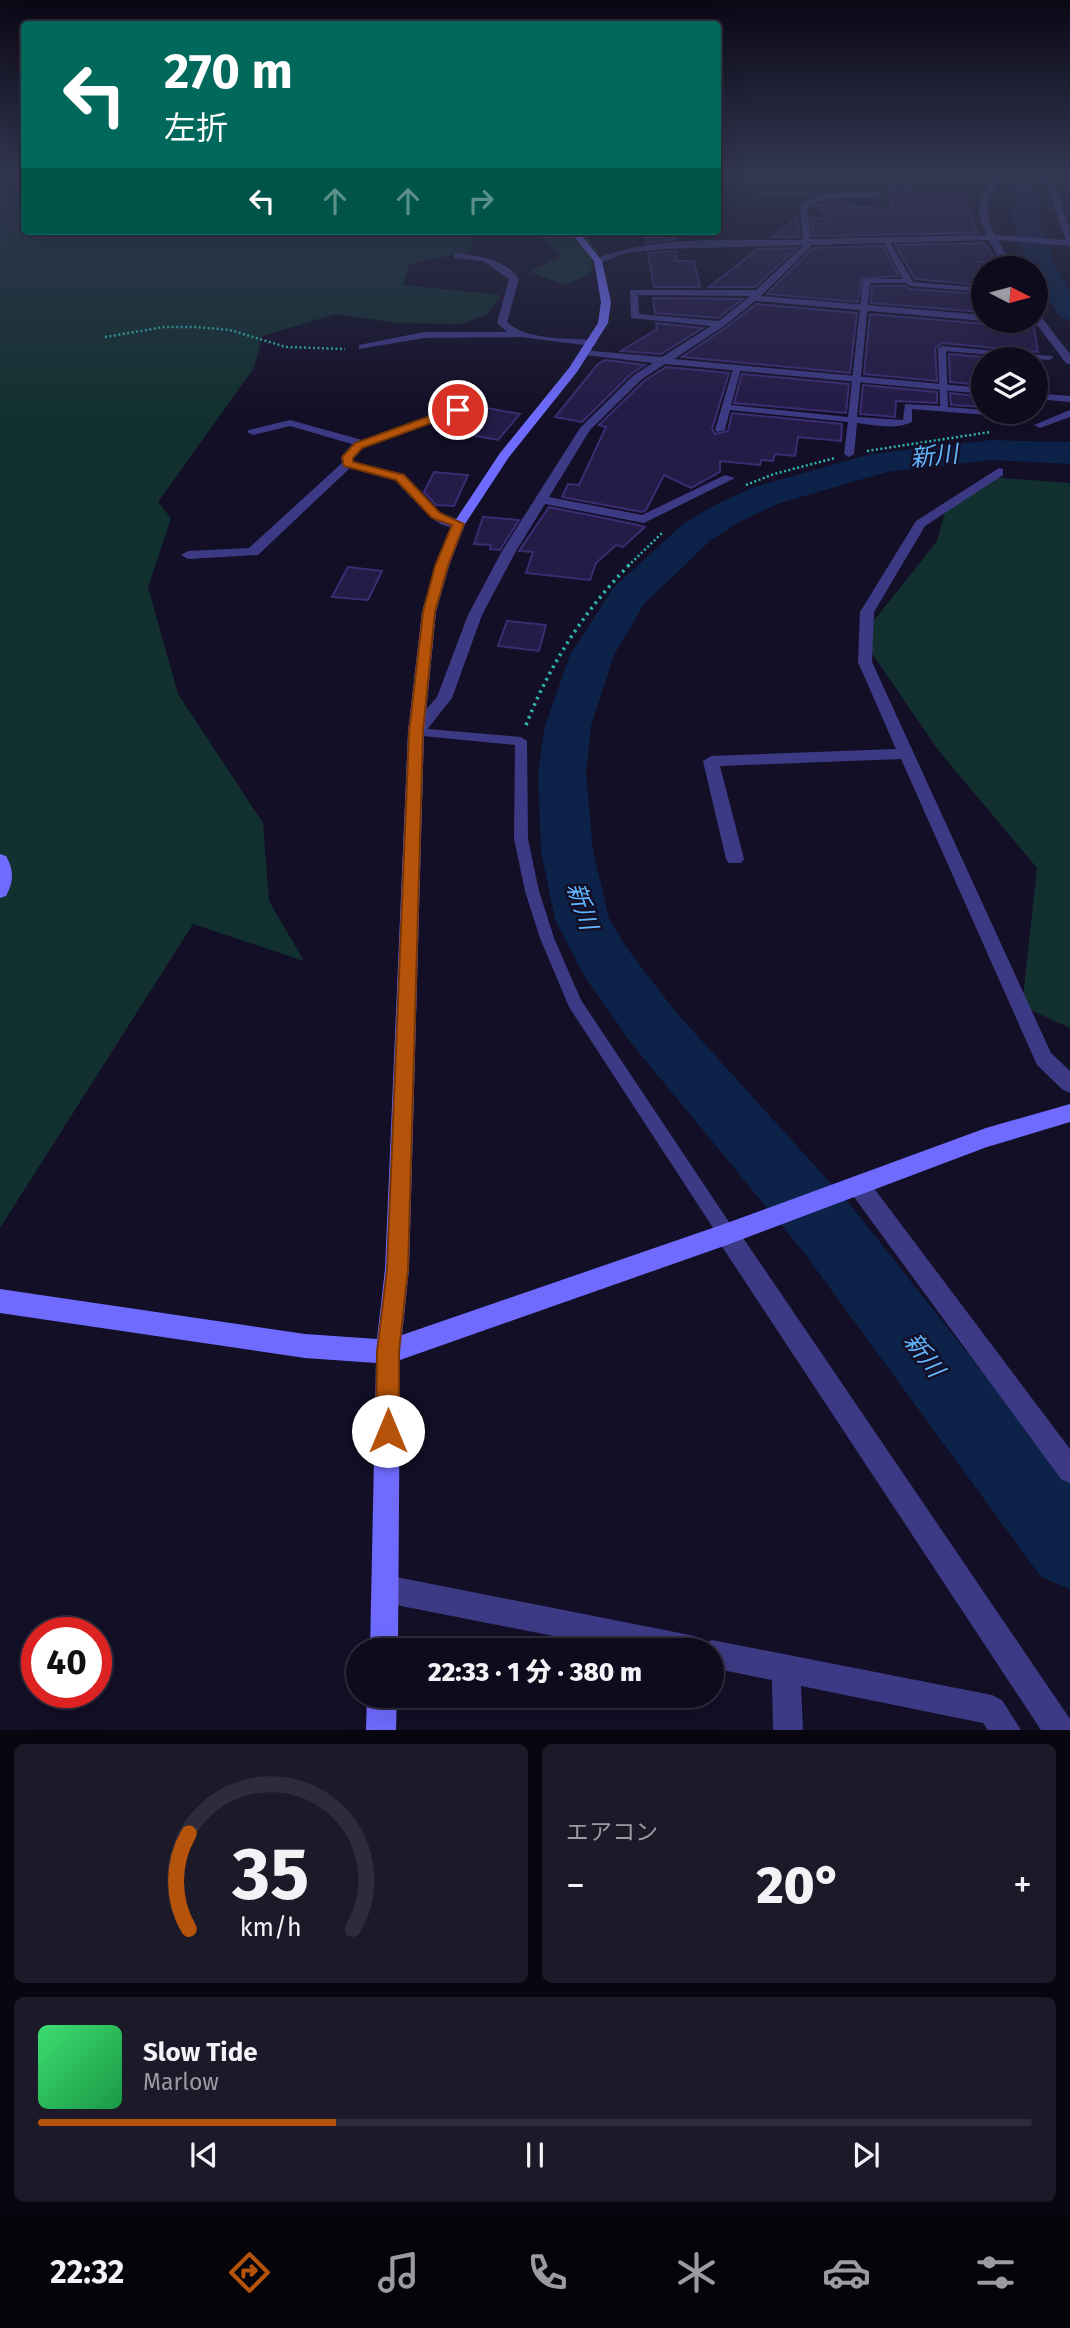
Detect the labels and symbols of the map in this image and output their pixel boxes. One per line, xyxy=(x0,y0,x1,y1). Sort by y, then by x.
north arrow xyxy=(971,256,1048,332)
pin xyxy=(428,380,488,440)
water label: 新川 xyxy=(909,439,962,472)
water label: 新川 xyxy=(561,879,604,936)
water label: 新川 xyxy=(898,1327,951,1385)
position arrow xyxy=(351,1394,425,1468)
speed limit sign: 40 xyxy=(21,1617,112,1708)

